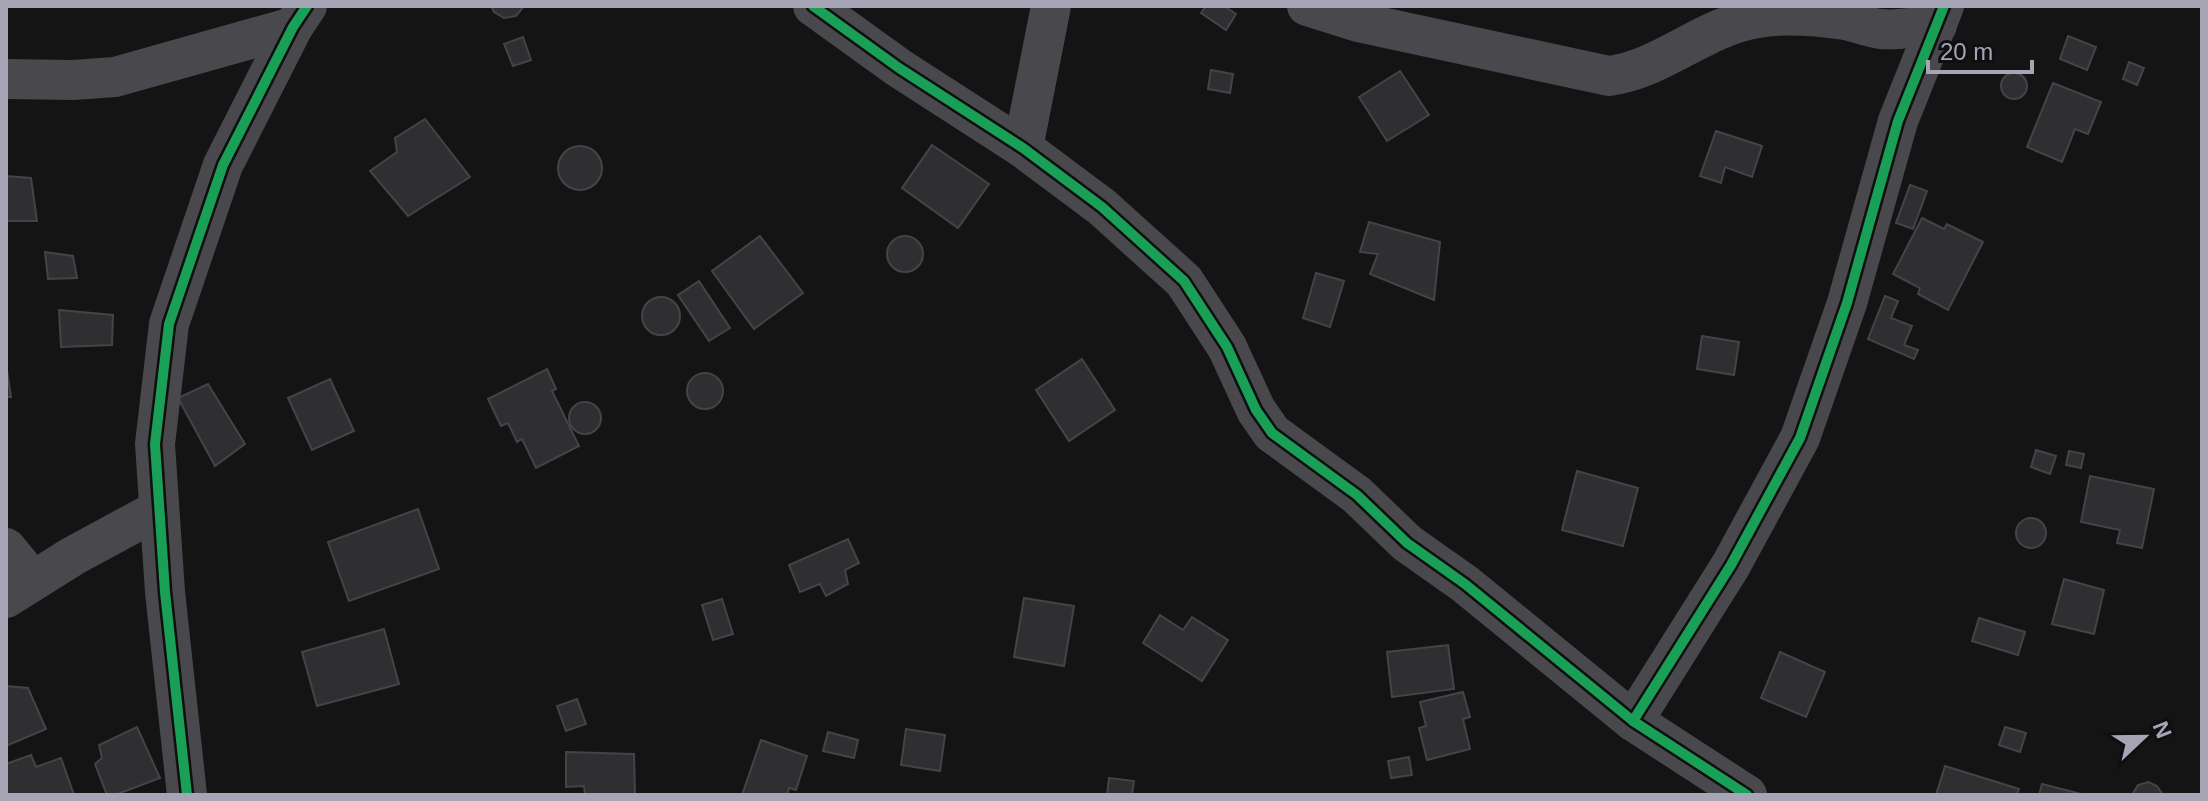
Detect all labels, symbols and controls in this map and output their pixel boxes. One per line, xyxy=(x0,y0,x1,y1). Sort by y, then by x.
scale bar xyxy=(1928,24,2032,74)
text: 20 m xyxy=(1940,38,1993,65)
north arrow xyxy=(2104,697,2184,777)
text: N xyxy=(2148,718,2177,742)

